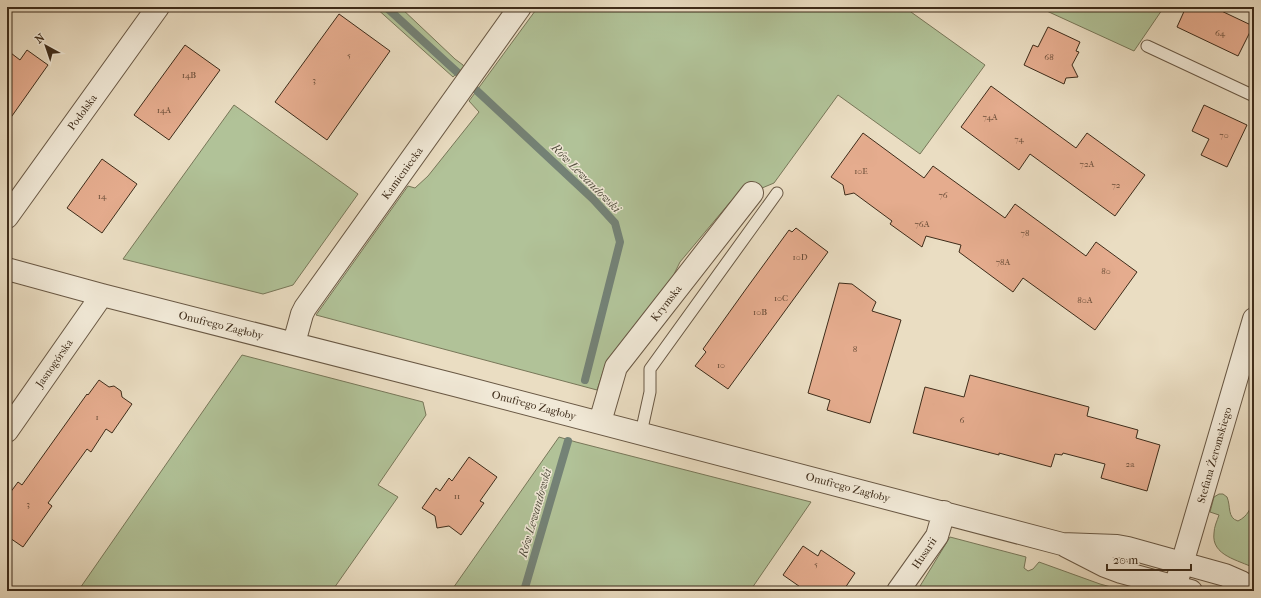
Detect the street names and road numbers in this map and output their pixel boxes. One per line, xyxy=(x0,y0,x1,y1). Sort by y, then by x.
street label: Podolska xyxy=(65,91,100,133)
street label: Kamieniecka xyxy=(379,144,426,202)
street label: Krymska xyxy=(648,282,685,324)
street label: Onufrego Zagłoby xyxy=(177,309,266,343)
street label: Jasnogórska xyxy=(33,336,76,391)
street label: Onufrego Zagłoby xyxy=(490,388,579,423)
street label: Stefana Żeromskiego xyxy=(1195,405,1235,505)
street label: Onufrego Zagłoby xyxy=(804,470,893,505)
street label: Husarii xyxy=(909,534,940,571)

